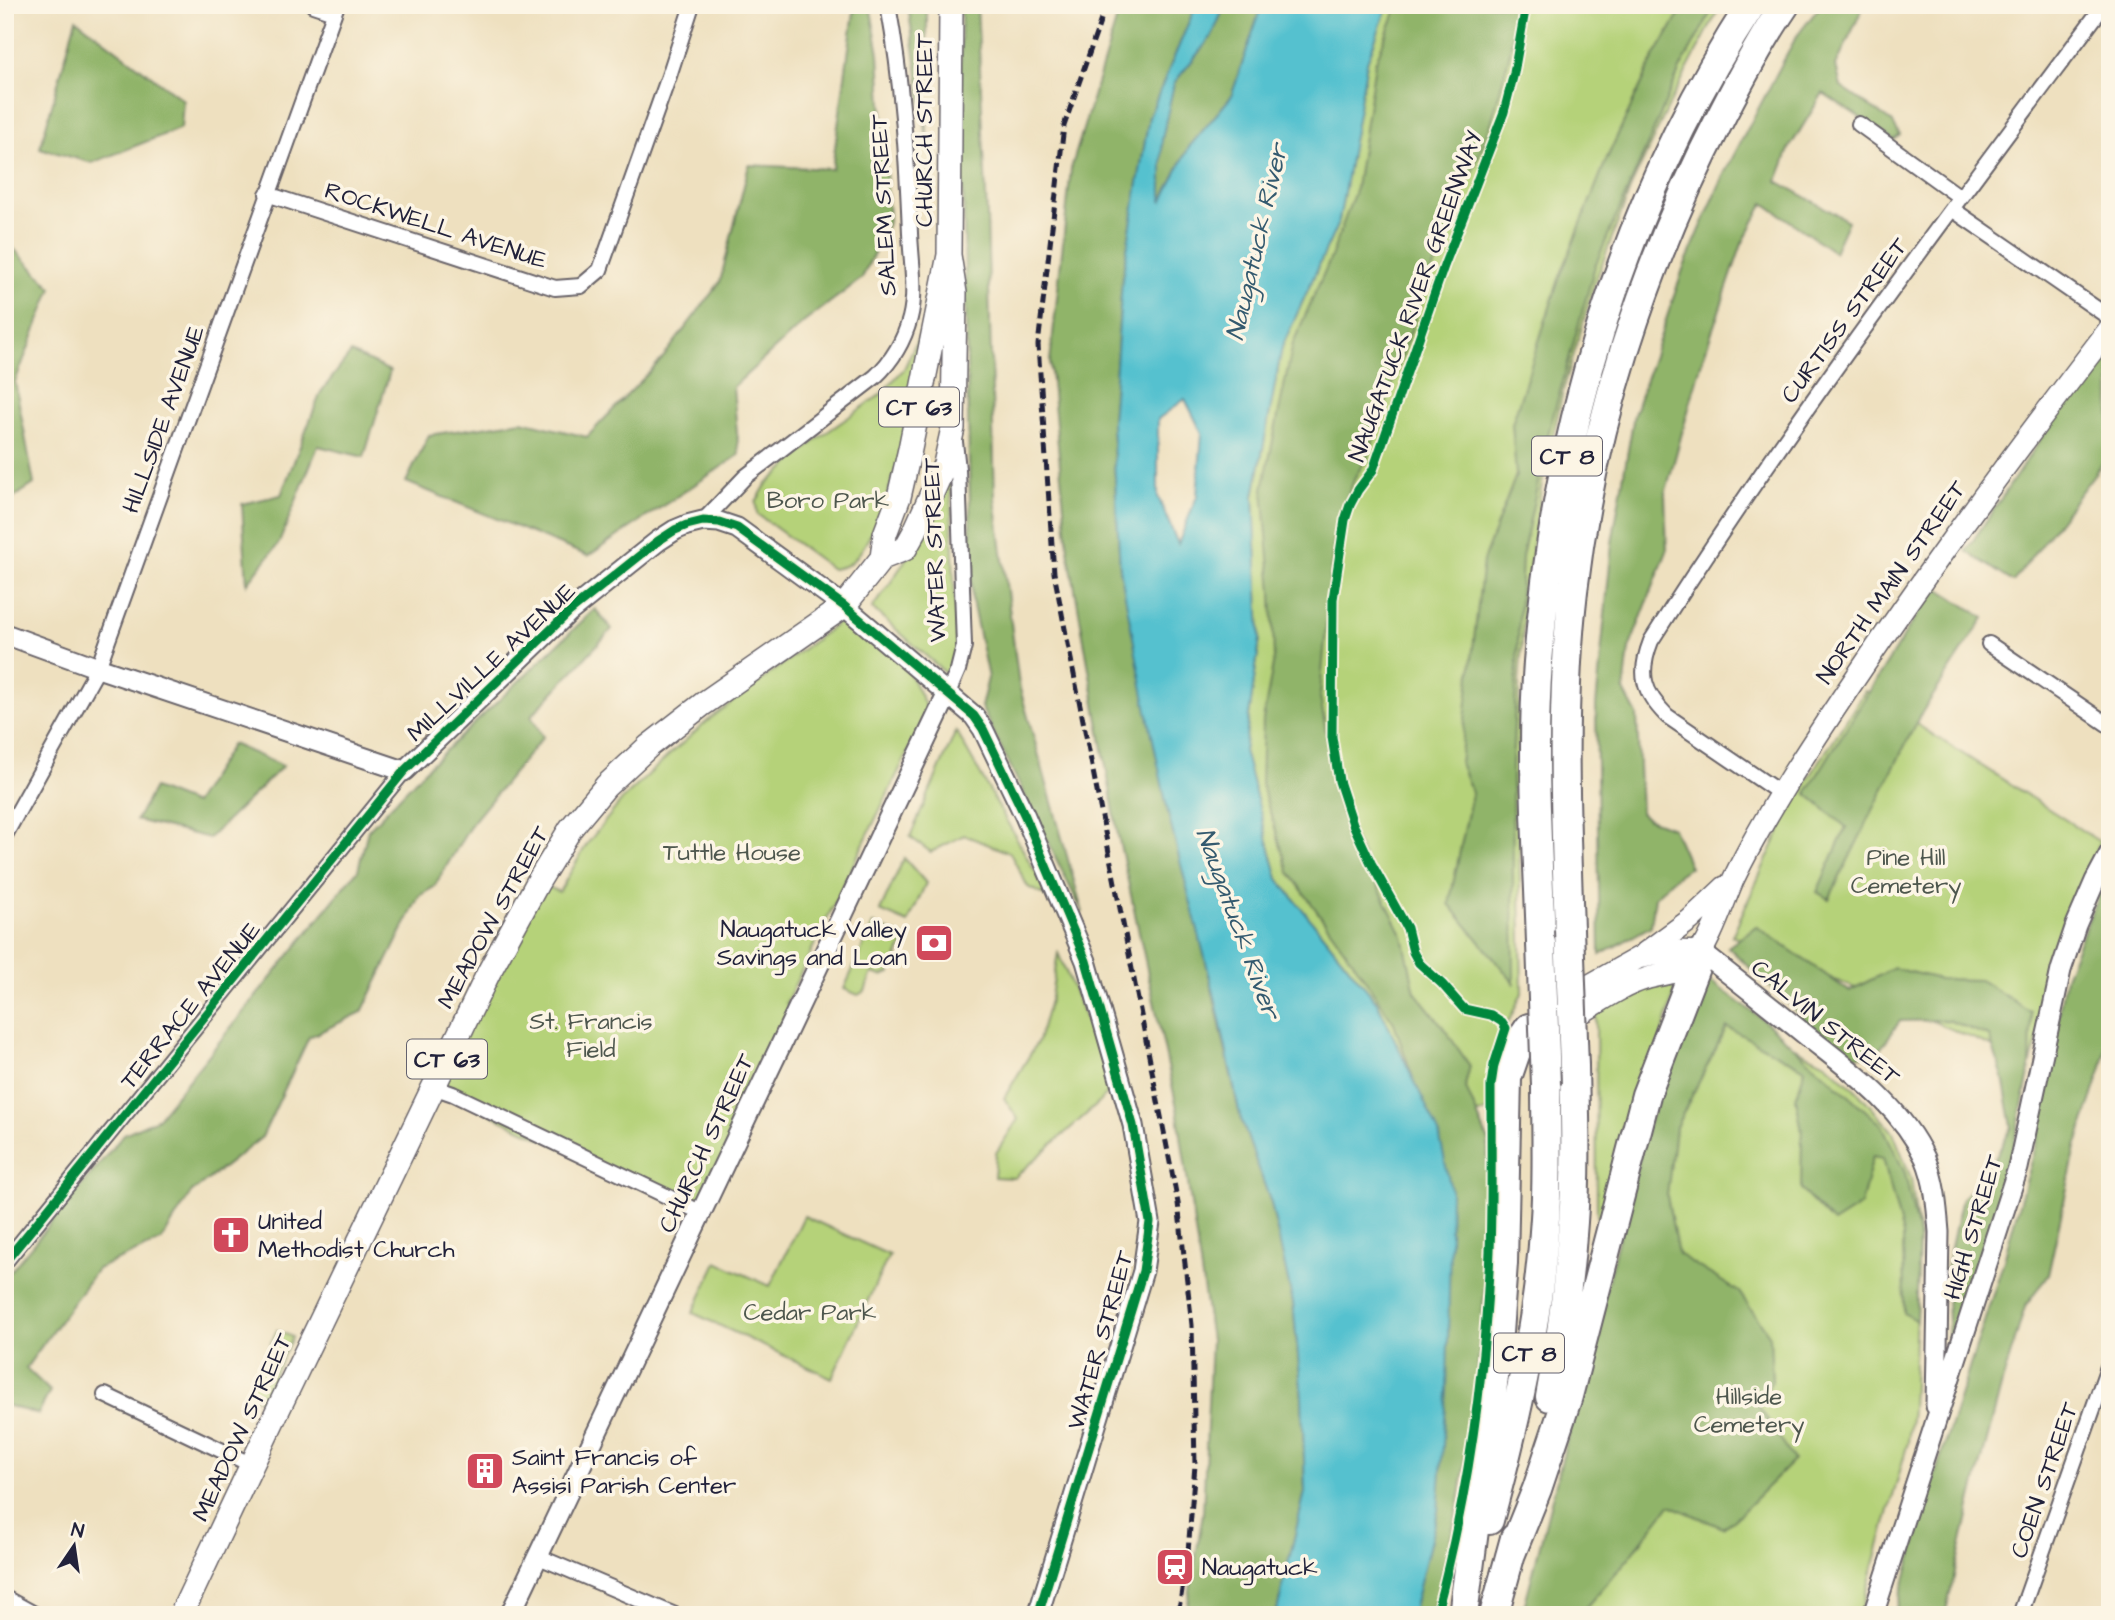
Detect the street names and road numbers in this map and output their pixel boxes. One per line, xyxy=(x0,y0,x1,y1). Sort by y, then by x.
street label: CHURCH STREET xyxy=(908,33,942,227)
street label: SALEM STREET xyxy=(862,113,906,297)
street label: NAUGATUCK RIVER GREENWAY xyxy=(1340,126,1492,467)
street label: ROCKWELL AVENUE xyxy=(320,174,551,278)
street label: CURTISS STREET xyxy=(1773,231,1917,410)
street label: HILLSIDE AVENUE xyxy=(114,321,214,518)
road number: CT 63 xyxy=(879,388,959,426)
road number: CT 8 xyxy=(1532,436,1602,476)
street label: WATER STREET xyxy=(915,457,955,643)
street label: NORTH MAIN STREET xyxy=(1809,474,1975,691)
street label: MILLVILLE AVENUE xyxy=(400,575,584,750)
street label: MEADOW STREET xyxy=(430,820,558,1015)
street label: TERRACE AVENUE xyxy=(112,915,269,1097)
street label: CALVIN STREET xyxy=(1743,952,1907,1094)
road number: CT 63 xyxy=(407,1040,487,1078)
street label: CHURCH STREET xyxy=(650,1048,763,1239)
street label: HIGH STREET xyxy=(1936,1151,2012,1304)
street label: WATER STREET xyxy=(1059,1247,1143,1434)
street label: MEADOW STREET xyxy=(184,1328,301,1527)
road number: CT 8 xyxy=(1494,1334,1564,1372)
street label: COEN STREET xyxy=(2002,1398,2088,1563)

